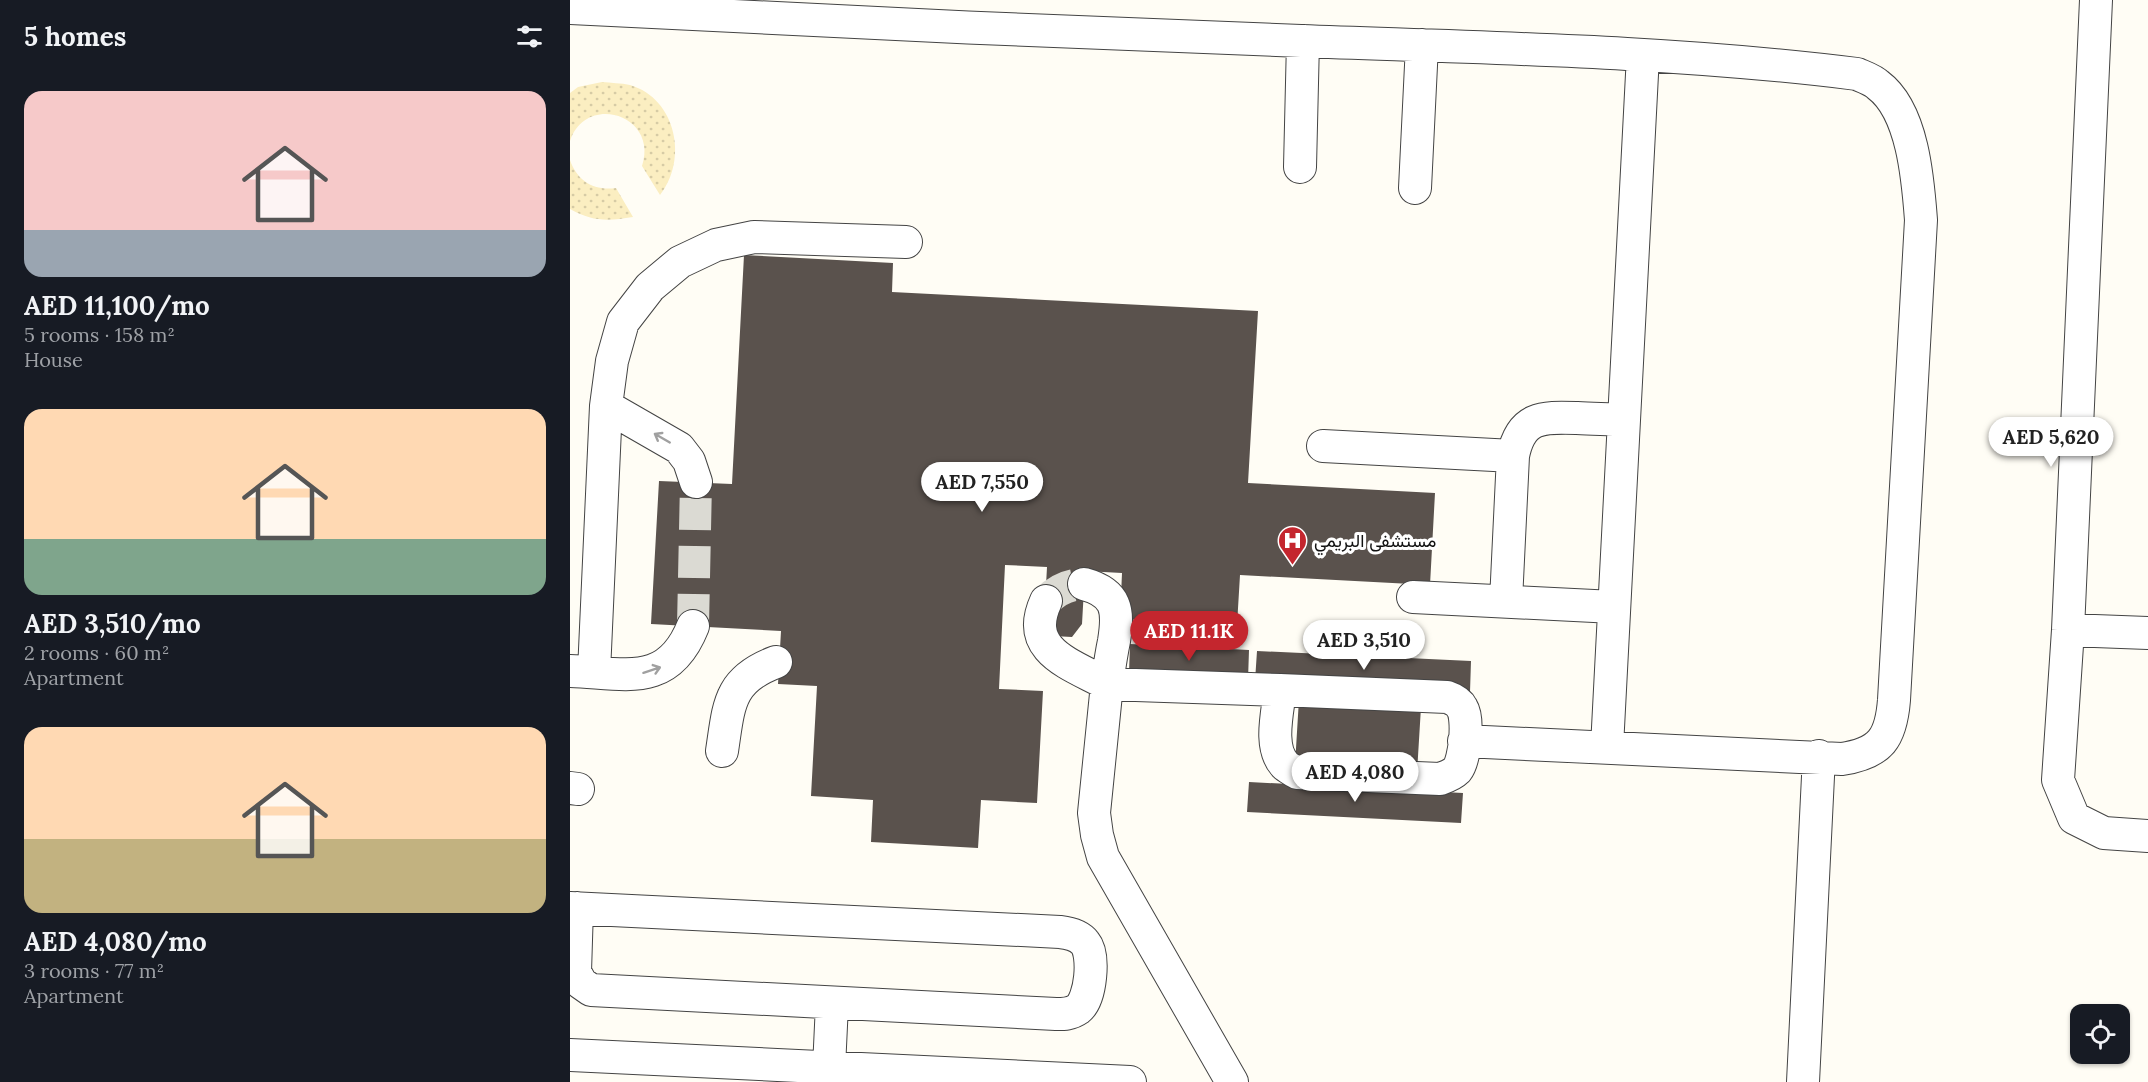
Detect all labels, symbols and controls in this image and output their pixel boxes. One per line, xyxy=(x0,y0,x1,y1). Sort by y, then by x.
text: 5 homes xyxy=(24,20,126,53)
icon: filters xyxy=(513,20,546,53)
icon: home xyxy=(231,130,339,238)
text: AED 11,100/mo xyxy=(24,289,210,322)
text: 5 rooms · 158 m² xyxy=(24,322,175,347)
text: House xyxy=(24,347,83,372)
pin: AED 5,620 xyxy=(1982,417,2120,468)
text: AED 5,620 xyxy=(2003,424,2099,449)
one-way arrow xyxy=(654,432,671,444)
icon: home xyxy=(231,448,339,556)
pin: AED 7,550 xyxy=(913,462,1051,513)
text: AED 7,550 xyxy=(935,469,1029,494)
hospital icon: مستشفى البريمي xyxy=(1277,524,1309,566)
place label: مستشفى البريمي xyxy=(1314,529,1436,556)
text: AED 3,510/mo xyxy=(24,607,201,640)
pin: AED 11.1K xyxy=(1120,611,1258,662)
text: AED 11.1K xyxy=(1144,618,1234,643)
pin: AED 3,510 xyxy=(1295,620,1433,671)
text: AED 3,510 xyxy=(1317,627,1411,652)
text: 2 rooms · 60 m² xyxy=(24,640,169,665)
one-way arrow xyxy=(642,664,661,675)
text: Apartment xyxy=(24,665,124,690)
pin: AED 4,080 xyxy=(1286,752,1424,803)
text: AED 4,080 xyxy=(1306,759,1404,784)
icon: home xyxy=(231,766,339,874)
text: AED 4,080/mo xyxy=(24,925,207,958)
text: 3 rooms · 77 m² xyxy=(24,958,164,983)
text: Apartment xyxy=(24,983,124,1008)
map controls xyxy=(2070,1004,2130,1064)
button: locate xyxy=(2070,1004,2130,1064)

